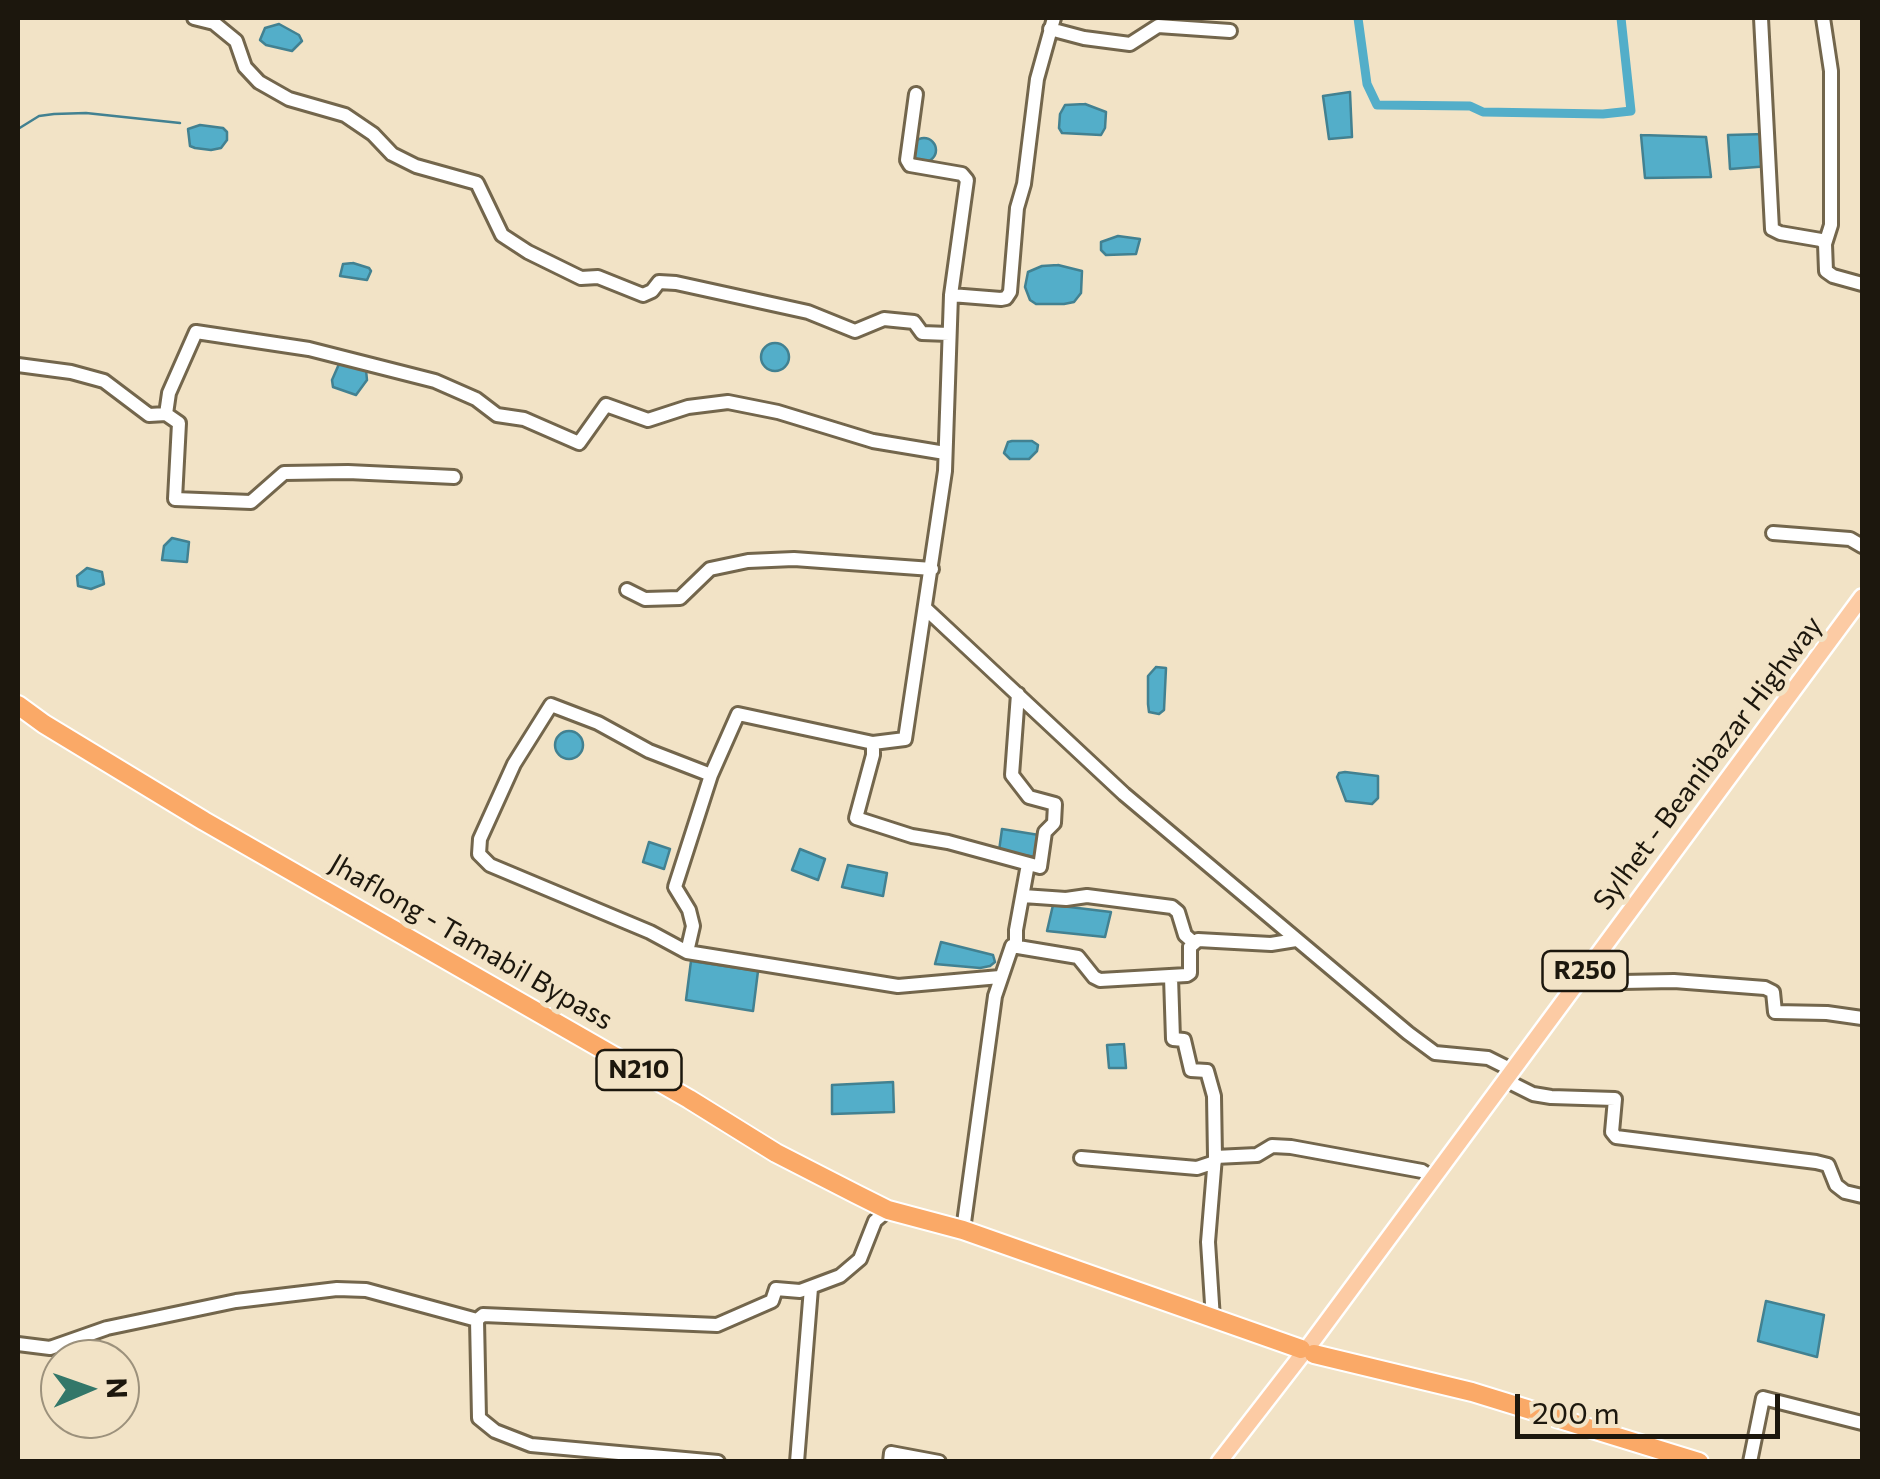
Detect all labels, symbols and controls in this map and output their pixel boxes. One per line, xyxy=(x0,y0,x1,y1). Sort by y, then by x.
street label: Sylhet - Beanibazar Highway xyxy=(1587,609,1829,917)
street label: Jhaflong - Tamabil Bypass xyxy=(323,847,619,1037)
road number: R250 xyxy=(1542,951,1628,991)
road number: N210 xyxy=(596,1050,682,1090)
north arrow xyxy=(40,1339,140,1439)
scale bar xyxy=(1520,1374,1785,1436)
text: N xyxy=(101,1377,135,1399)
text: 200 m xyxy=(1532,1393,1620,1430)

